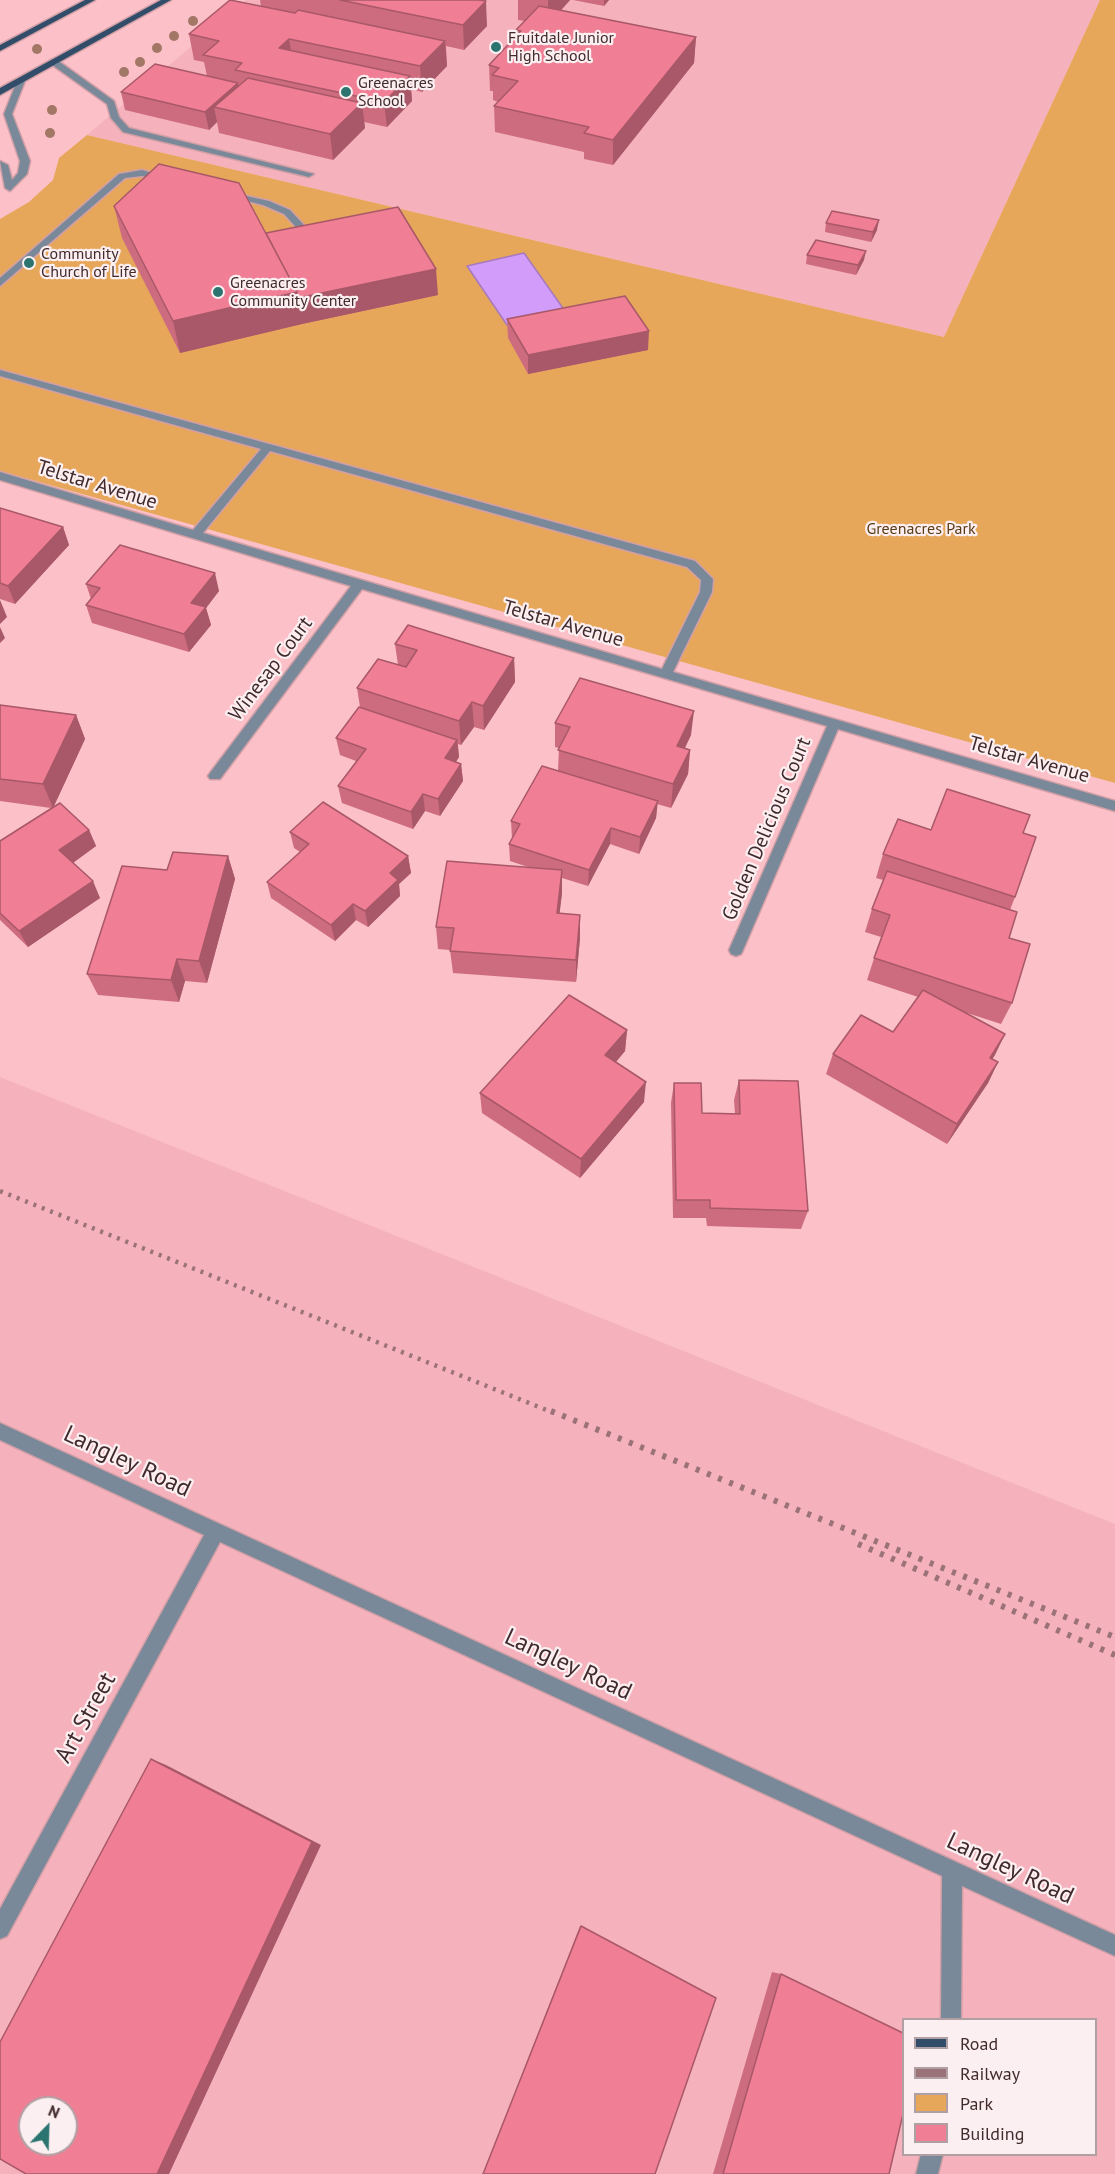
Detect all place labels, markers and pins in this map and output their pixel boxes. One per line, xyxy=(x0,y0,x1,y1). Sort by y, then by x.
place label: Fruitdale Junior High School xyxy=(508,28,614,66)
marker: Fruitdale Junior High School xyxy=(489,40,503,54)
place label: Greenacres School xyxy=(358,73,434,111)
marker: Greenacres School xyxy=(339,85,353,99)
place label: Community Church of Life xyxy=(41,244,137,282)
marker: Community Church of Life xyxy=(22,256,36,270)
place label: Greenacres Community Center xyxy=(230,273,356,311)
marker: Greenacres Community Center xyxy=(211,285,225,299)

